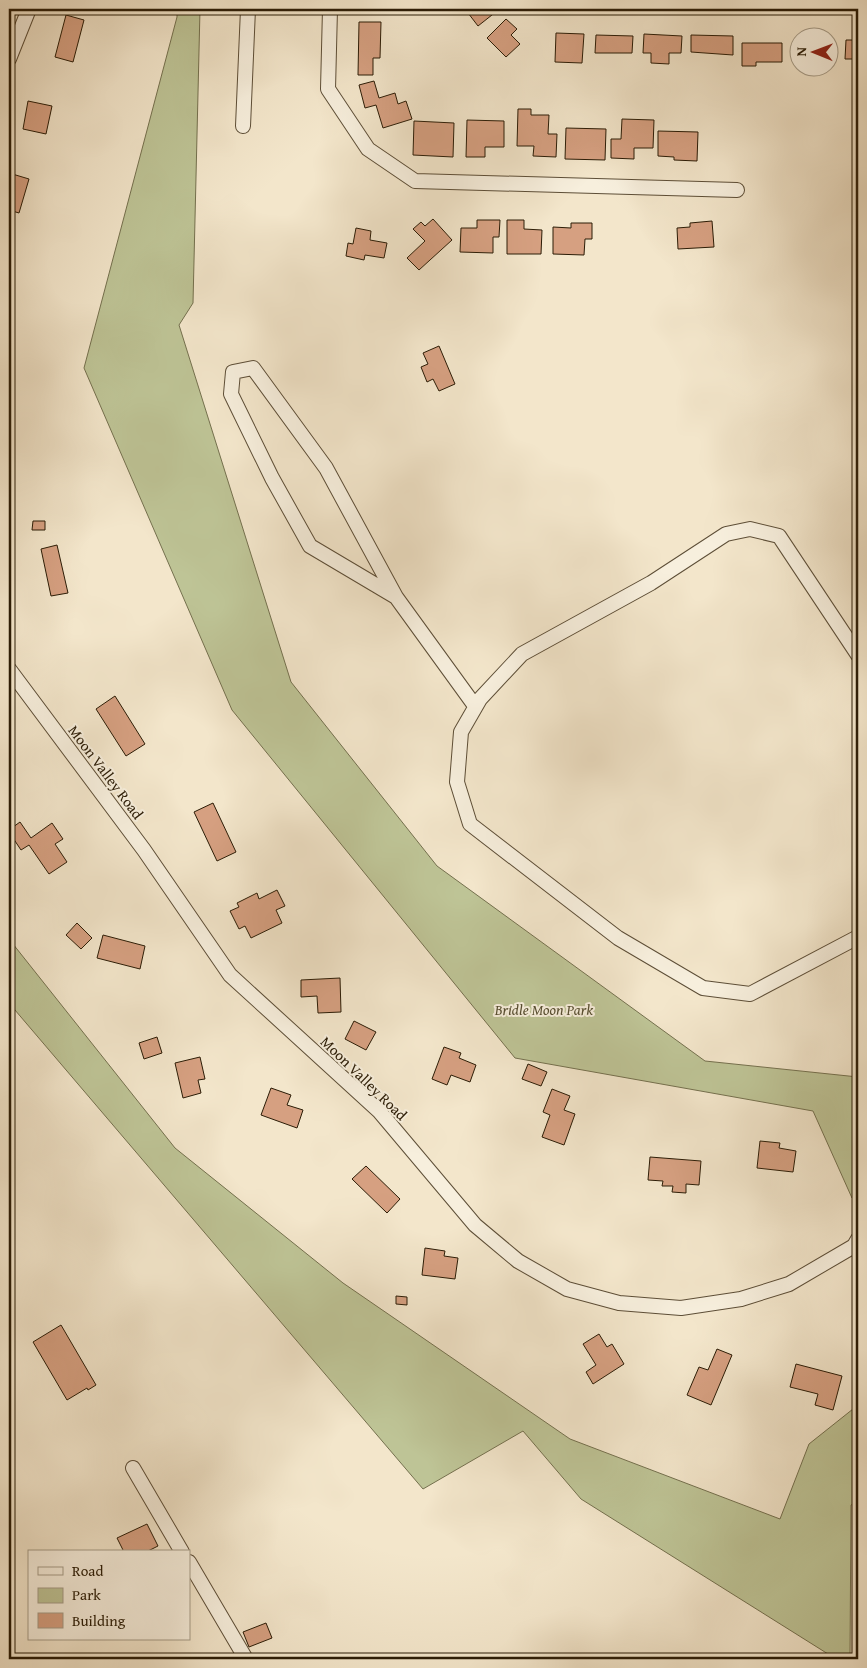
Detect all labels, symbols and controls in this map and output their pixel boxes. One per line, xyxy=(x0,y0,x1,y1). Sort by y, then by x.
north arrow xyxy=(790,28,840,78)
text: N xyxy=(791,46,811,57)
street label: Moon Valley Road xyxy=(64,721,148,823)
park label: Bridle Moon Park xyxy=(494,999,593,1020)
street label: Moon Valley Road xyxy=(316,1031,412,1125)
legend xyxy=(28,1550,190,1640)
text: Road xyxy=(72,1560,103,1581)
text: Park xyxy=(72,1584,101,1605)
text: Building xyxy=(72,1610,126,1631)

